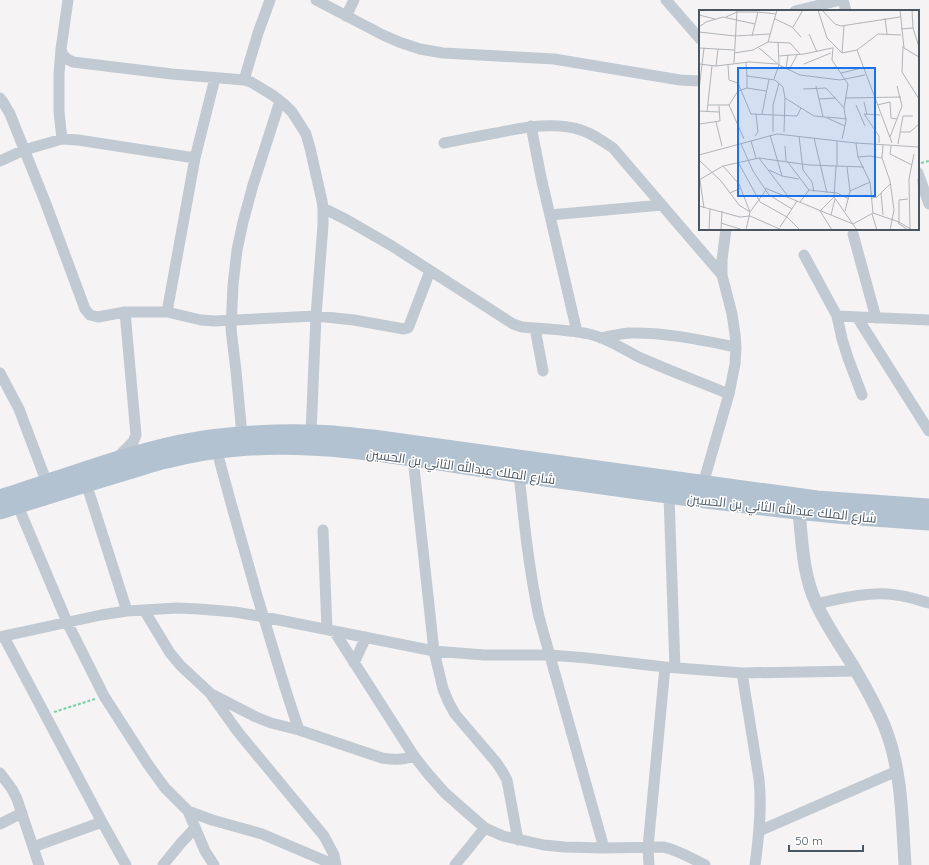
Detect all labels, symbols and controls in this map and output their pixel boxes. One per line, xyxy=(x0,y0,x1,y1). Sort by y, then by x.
inset map xyxy=(699,10,919,230)
street label: شارع الملك عبدالله الثاني بن الحسين xyxy=(365,445,556,490)
street label: شارع الملك عبدالله الثاني بن الحسين xyxy=(686,490,877,529)
scale bar xyxy=(789,827,863,853)
text: 50 m xyxy=(795,833,823,848)

